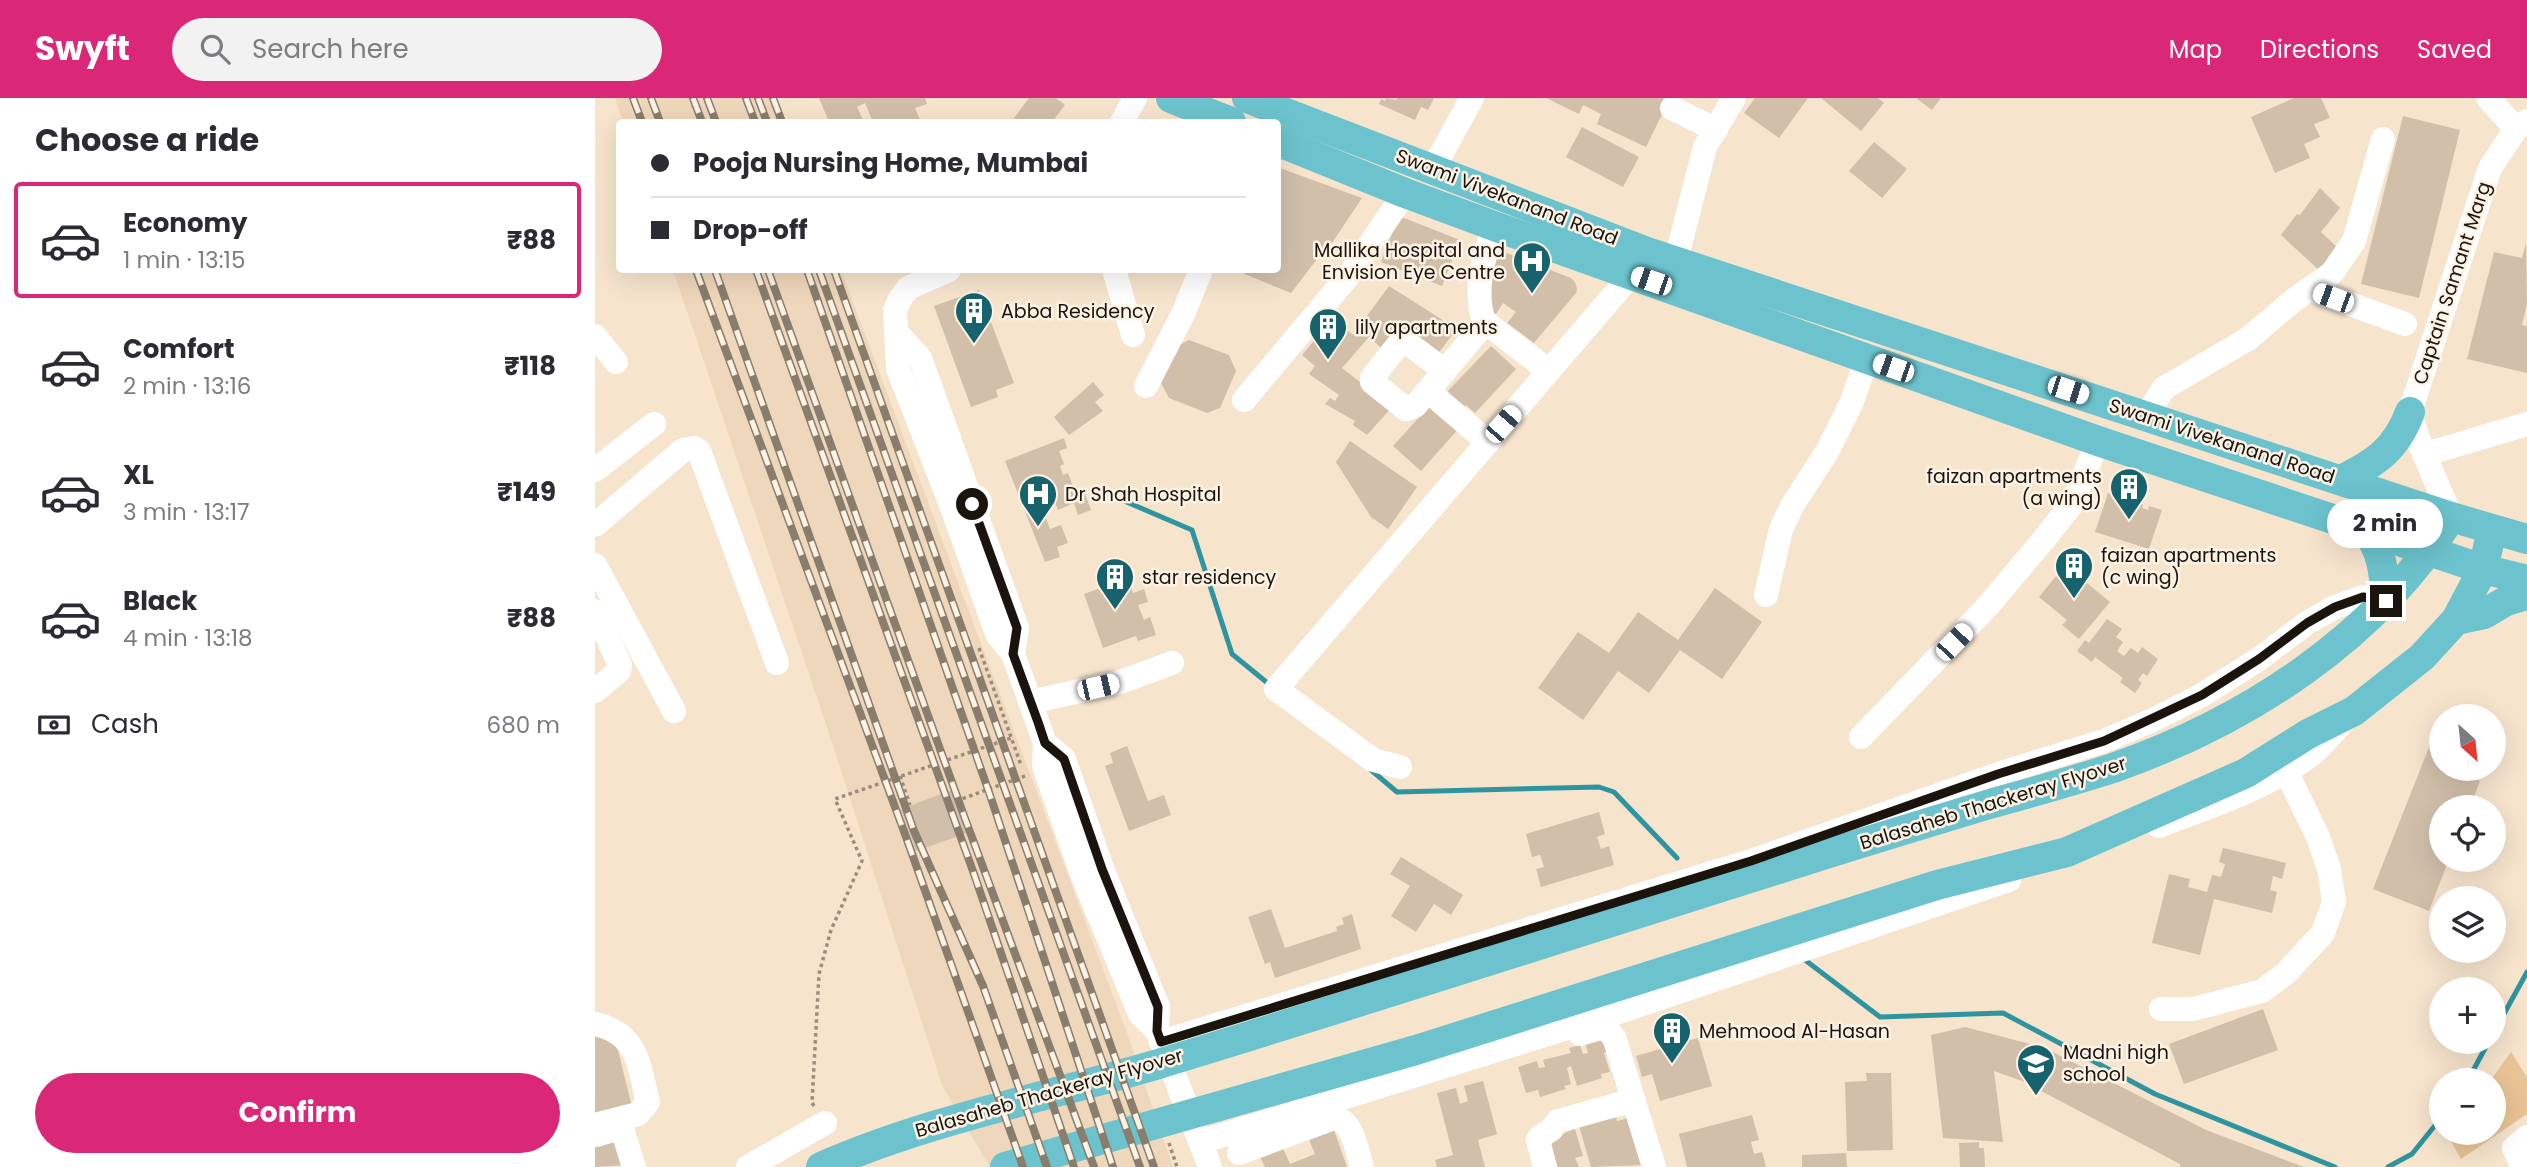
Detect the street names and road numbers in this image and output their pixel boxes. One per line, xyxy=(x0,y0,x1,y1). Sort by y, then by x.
street label: Swami Vivekanand Road xyxy=(1392,142,1622,252)
street label: Captain Samant Marg xyxy=(2406,178,2498,388)
street label: Swami Vivekanand Road xyxy=(2106,392,2338,490)
street label: Balasaheb Thackeray Flyover xyxy=(1856,750,2130,856)
street label: Balasaheb Thackeray Flyover xyxy=(912,1042,1186,1144)

